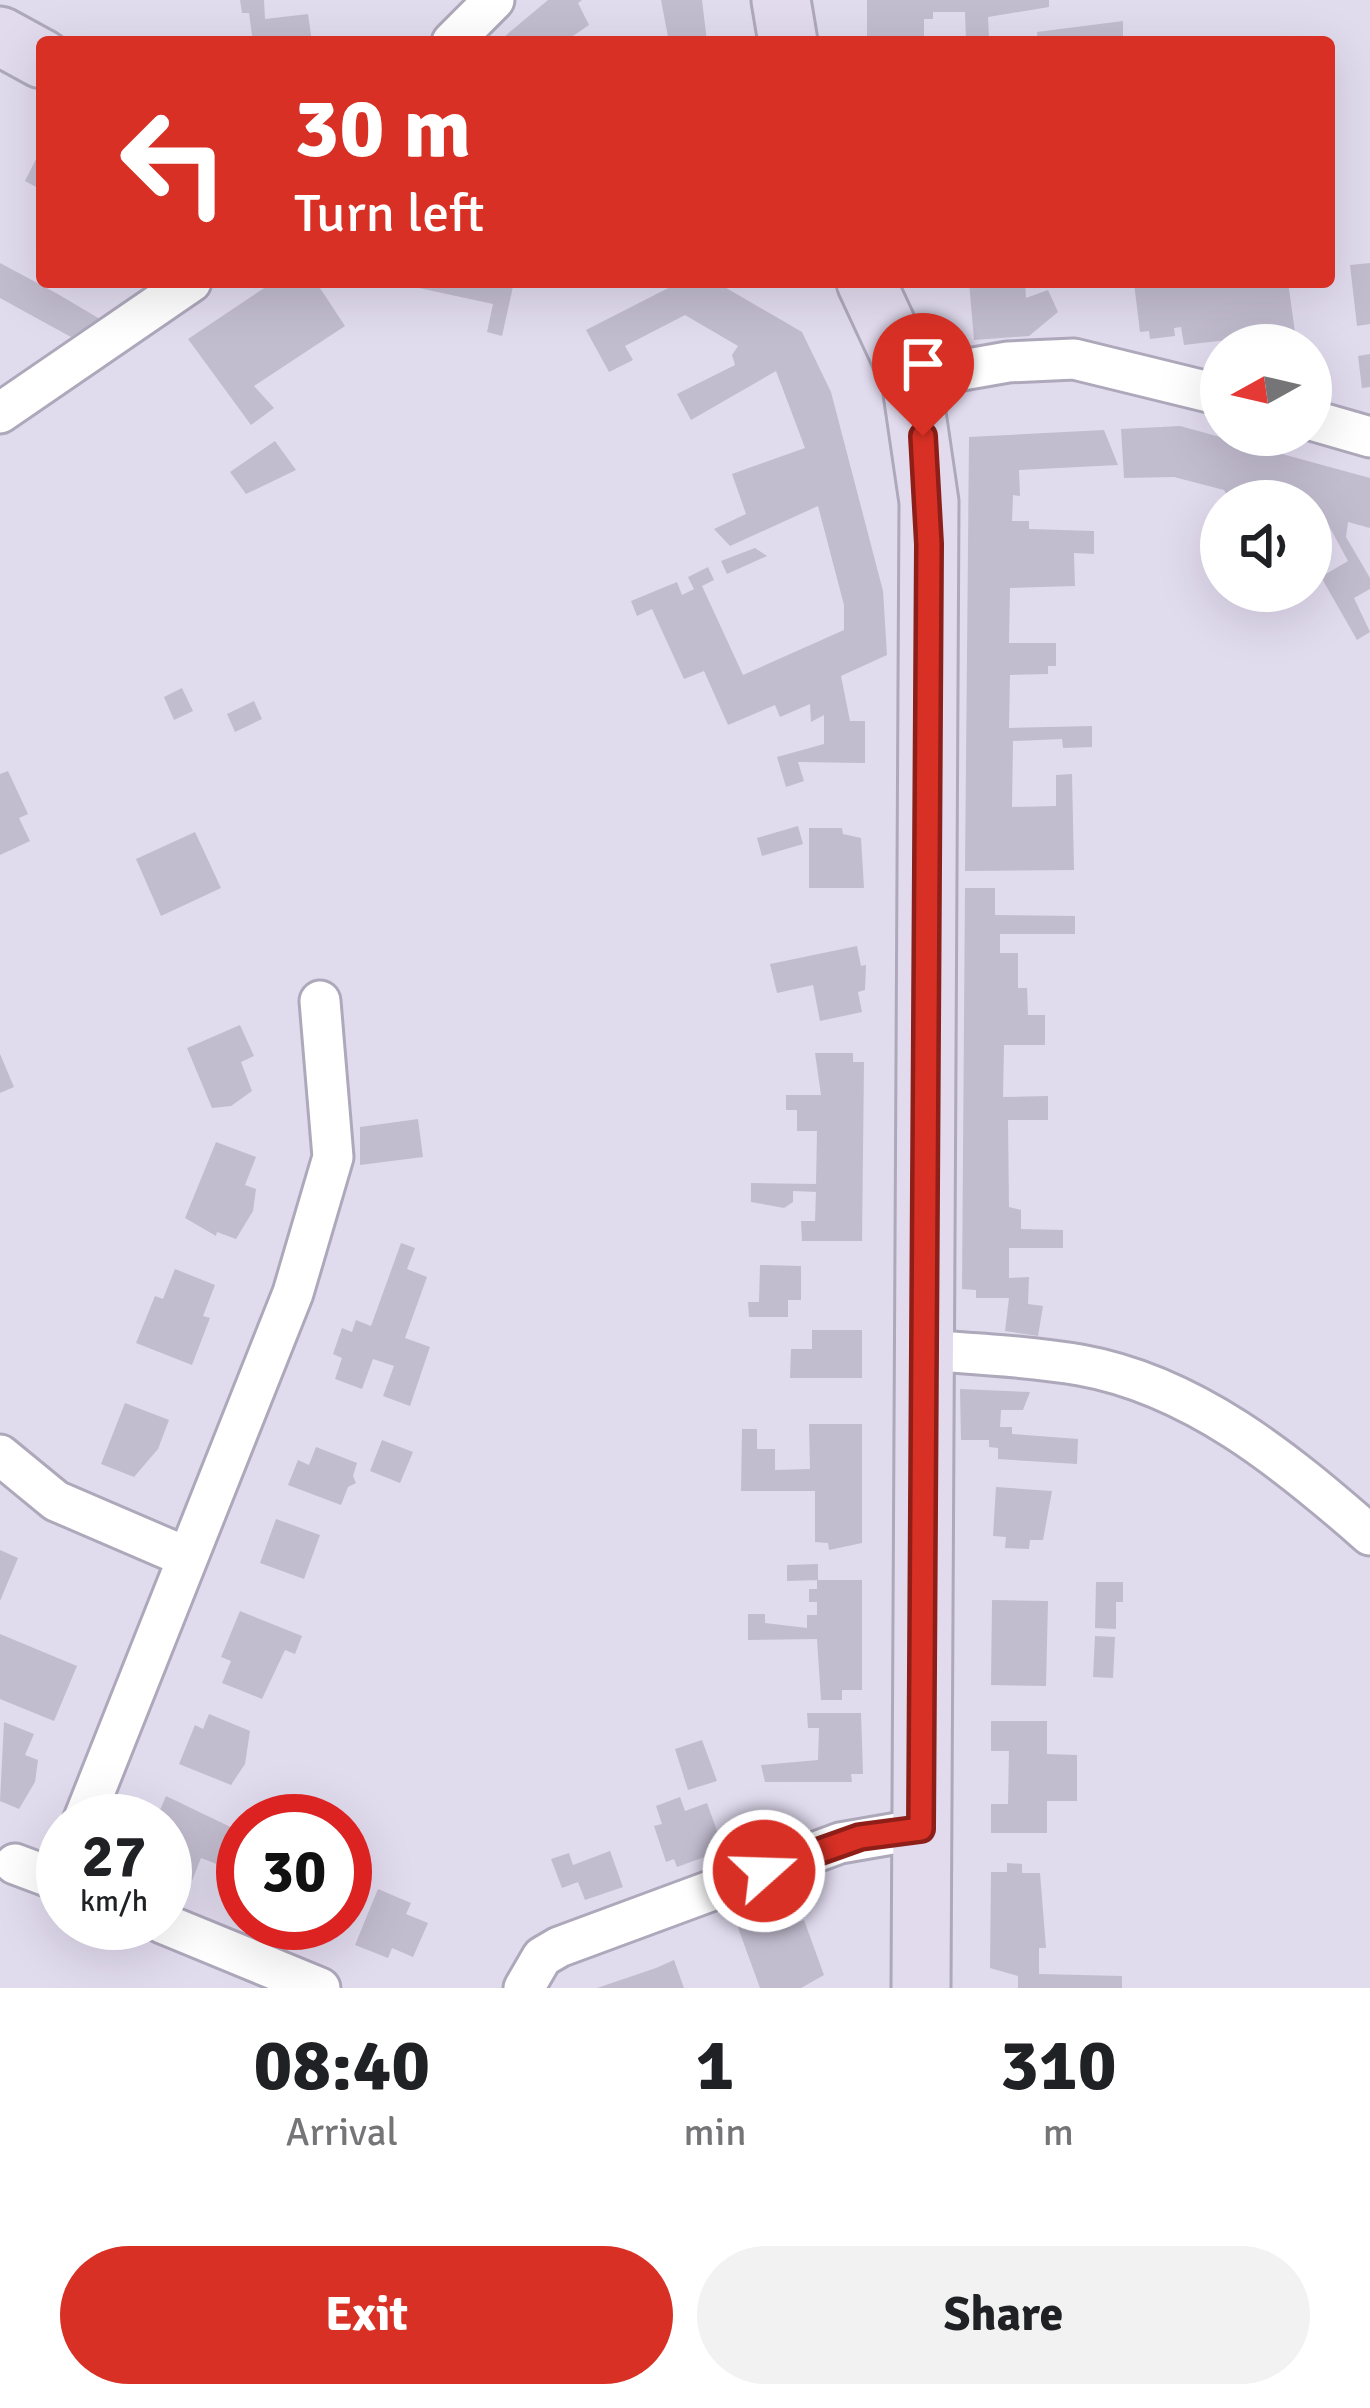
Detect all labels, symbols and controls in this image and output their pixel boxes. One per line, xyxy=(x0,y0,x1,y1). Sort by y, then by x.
text: 30 m xyxy=(294,77,471,181)
icon: left xyxy=(96,84,252,240)
text: Turn left xyxy=(294,180,484,247)
pin xyxy=(872,313,974,436)
north arrow xyxy=(1200,324,1332,456)
map controls xyxy=(1200,324,1332,612)
icon: arrive xyxy=(890,331,956,397)
button: sound xyxy=(1200,480,1332,612)
speed limit sign: 30 xyxy=(216,1794,372,1950)
position arrow xyxy=(701,1808,827,1934)
text: 27 xyxy=(82,1820,146,1894)
text: km/h xyxy=(80,1883,148,1920)
text: 08:40 xyxy=(253,2021,430,2110)
text: 1 xyxy=(696,2021,734,2110)
text: 310 xyxy=(1000,2021,1117,2110)
text: Arrival xyxy=(286,2108,398,2156)
text: min xyxy=(684,2108,747,2156)
text: m xyxy=(1043,2108,1074,2156)
button: Exit xyxy=(60,2246,673,2384)
button: Share xyxy=(697,2246,1310,2384)

